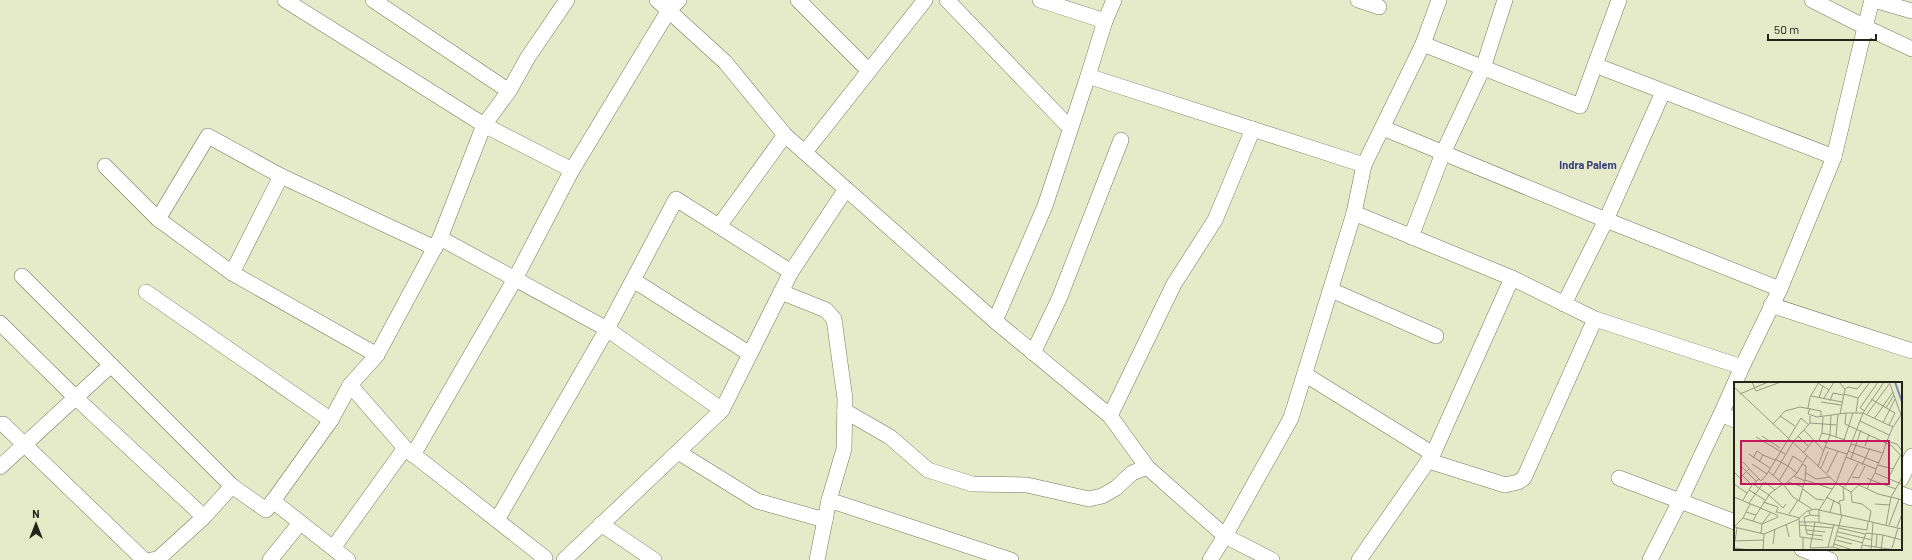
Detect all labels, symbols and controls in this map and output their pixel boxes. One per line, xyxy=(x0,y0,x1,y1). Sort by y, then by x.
scale bar xyxy=(1768,16,1876,42)
text: 50 m xyxy=(1774,22,1799,36)
district label: Indra Palem xyxy=(1559,158,1617,171)
inset map xyxy=(1734,382,1902,550)
north arrow xyxy=(16,504,56,544)
text: N xyxy=(32,507,40,520)

